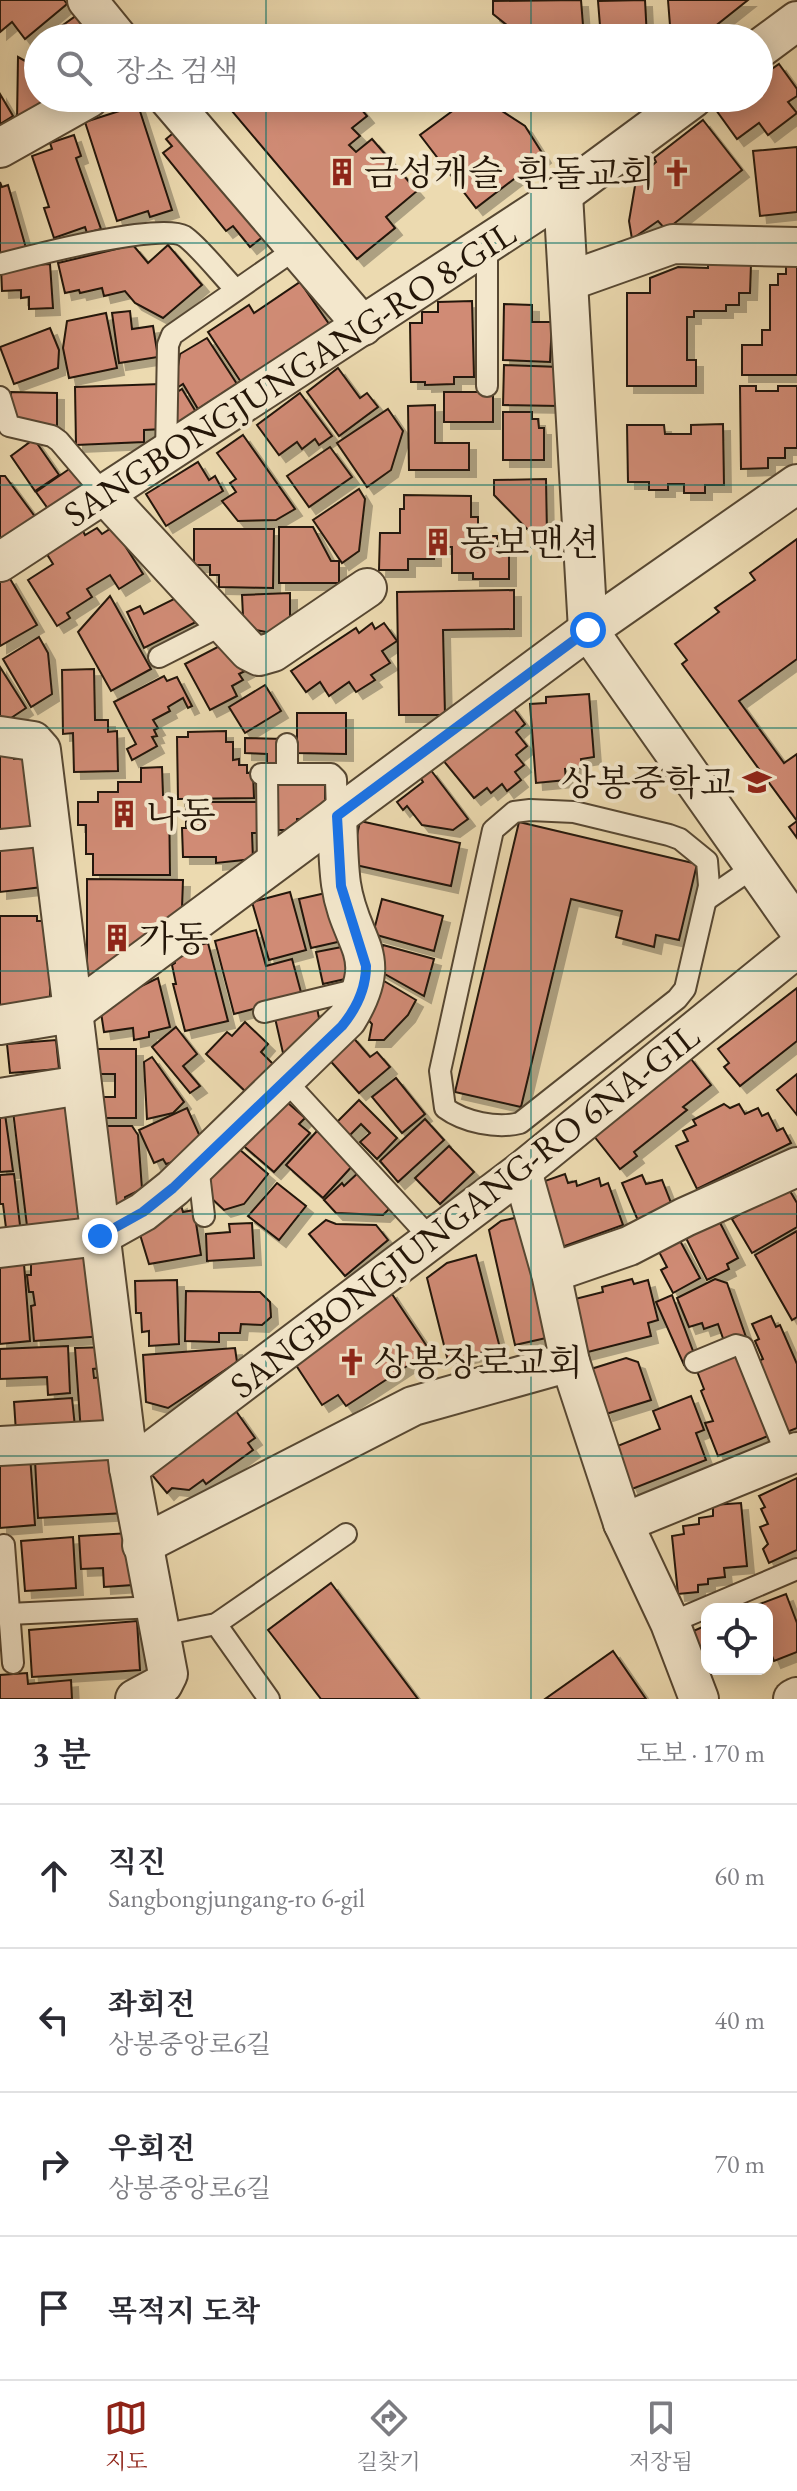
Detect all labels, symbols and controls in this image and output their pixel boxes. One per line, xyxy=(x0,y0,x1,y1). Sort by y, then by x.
search box xyxy=(24,24,773,112)
icon: search xyxy=(52,46,96,90)
text: 장소 검색 xyxy=(116,51,238,90)
place label: 금성캐슬 xyxy=(364,149,503,196)
place label: 흰돌교회 xyxy=(516,150,655,197)
building icon: 금성캐슬 xyxy=(327,157,357,187)
church icon: 흰돌교회 xyxy=(662,158,692,188)
street label: SANGBONGJUNGANG-RO 8-GIL xyxy=(54,209,524,537)
place label: 동보맨션 xyxy=(460,519,599,566)
building icon: 동보맨션 xyxy=(423,527,453,557)
route start xyxy=(570,612,606,648)
place label: 상봉중학교 xyxy=(561,759,735,806)
school or university icon: 상봉중학교 xyxy=(742,767,772,797)
place label: 나동 xyxy=(146,791,216,838)
building icon: 나동 xyxy=(109,799,139,829)
place label: 가동 xyxy=(139,915,209,962)
building icon: 가동 xyxy=(102,923,132,953)
street label: SANGBONGJUNGANG-RO 6NA-GIL xyxy=(220,1012,709,1408)
route end xyxy=(82,1218,118,1254)
place label: 상봉장로교회 xyxy=(374,1339,583,1386)
church icon: 상봉장로교회 xyxy=(337,1347,367,1377)
map controls xyxy=(701,1603,773,1675)
button: locate xyxy=(701,1603,773,1675)
text: 3 분 xyxy=(32,1732,91,1776)
text: 도보 · 170 m xyxy=(636,1736,765,1770)
text: 직진 xyxy=(108,1842,166,1881)
icon: ahead xyxy=(32,1854,76,1898)
text: 60 m xyxy=(715,1859,765,1893)
text: Sangbongjungang-ro 6-gil xyxy=(108,1881,365,1915)
text: 좌회전 xyxy=(108,1984,195,2023)
icon: left xyxy=(32,1998,76,2042)
text: 40 m xyxy=(715,2003,765,2037)
text: 상봉중앙로6길 xyxy=(108,2027,271,2061)
text: 우회전 xyxy=(108,2128,195,2167)
icon: right xyxy=(32,2142,76,2186)
text: 70 m xyxy=(715,2147,765,2181)
text: 상봉중앙로6길 xyxy=(108,2171,271,2205)
icon: arrive xyxy=(32,2286,76,2330)
text: 목적지 도착 xyxy=(108,2291,260,2330)
tab: 지도 xyxy=(104,2396,148,2476)
tab: 길찾기 xyxy=(357,2396,420,2476)
tab: 저장됨 xyxy=(629,2396,693,2476)

